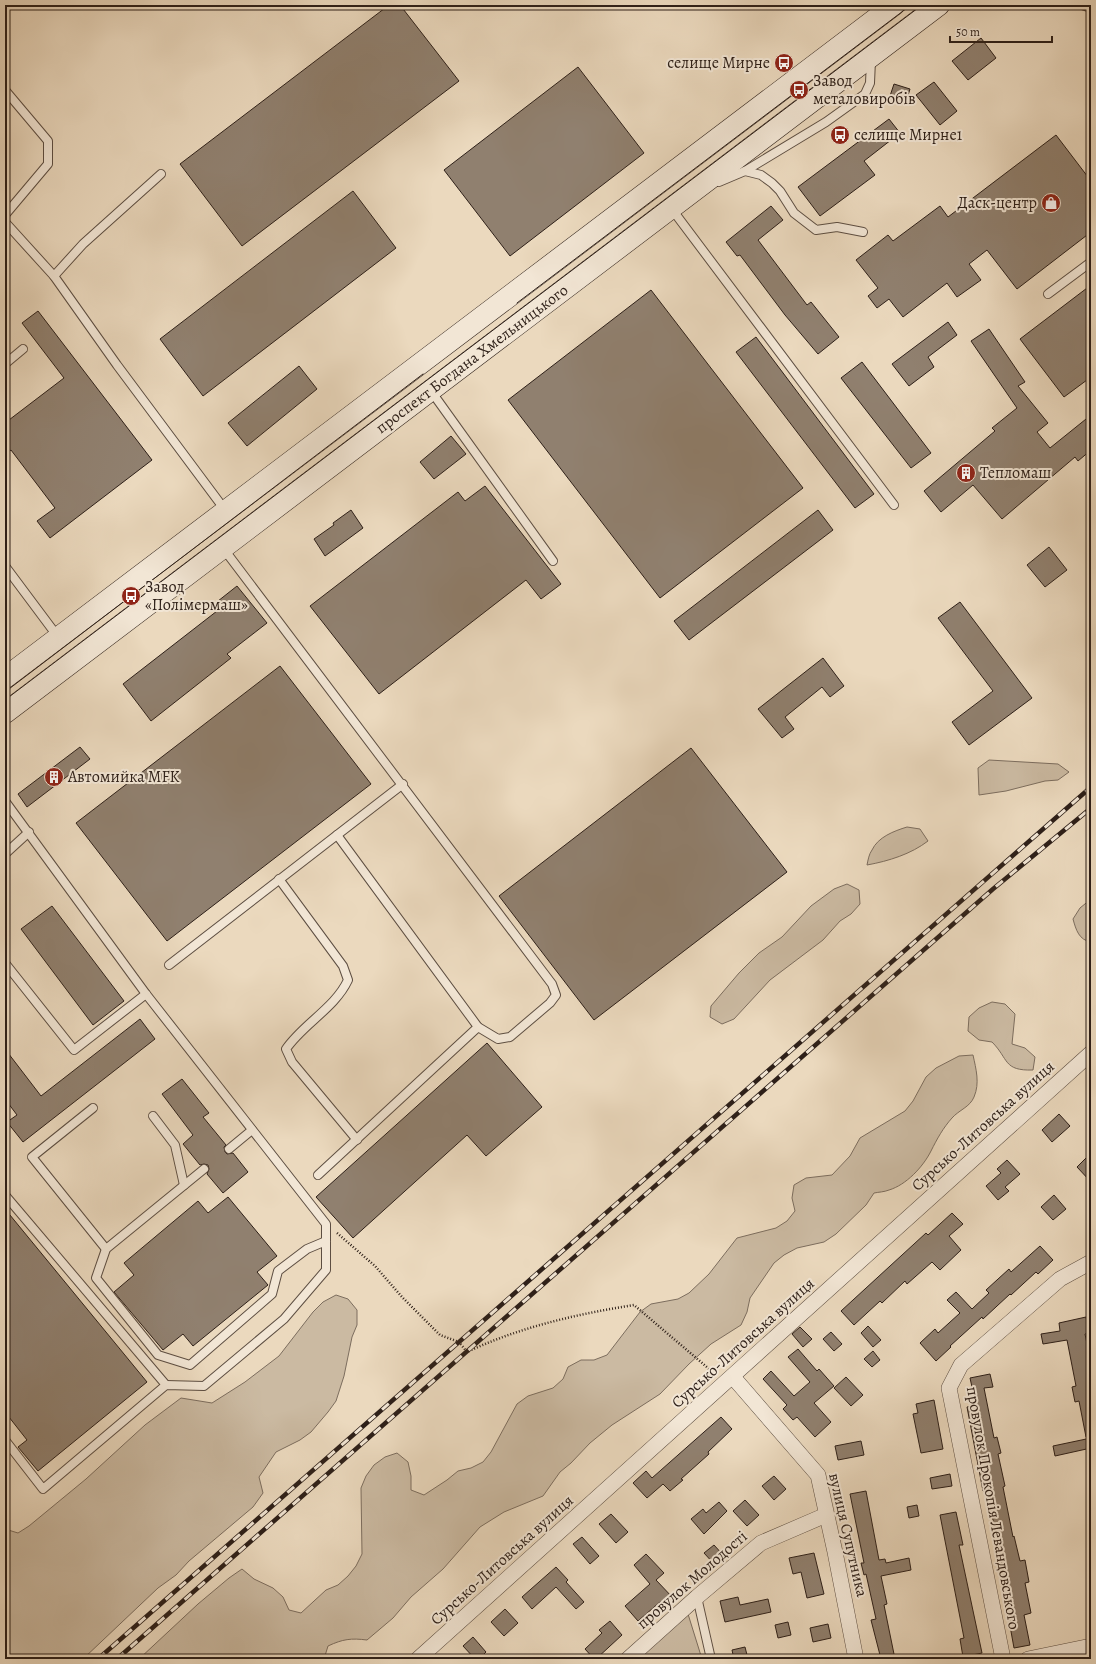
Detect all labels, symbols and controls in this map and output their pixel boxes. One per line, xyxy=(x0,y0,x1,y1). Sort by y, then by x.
scale bar xyxy=(950,18,1052,44)
text: 50 m xyxy=(956,24,980,40)
place label: селище Мирне xyxy=(667,52,770,74)
bus stop icon: селище Мирне xyxy=(773,52,795,74)
place label: Завод металовиробів xyxy=(813,70,916,110)
bus stop icon: Завод металовиробів xyxy=(788,79,810,101)
bus stop icon: селище Мирне1 xyxy=(829,124,851,146)
place label: селище Мирне1 xyxy=(854,124,963,146)
place label: Даск-центр xyxy=(958,192,1037,214)
shop icon: Даск-центр xyxy=(1040,192,1062,214)
street label: проспект Богдана Хмельницького xyxy=(371,279,573,439)
building icon: Тепломаш xyxy=(955,462,977,484)
place label: Тепломаш xyxy=(980,462,1051,484)
place label: Завод «Полімермаш» xyxy=(145,576,248,616)
bus stop icon: Завод «Полімермаш» xyxy=(120,585,142,607)
building icon: Автомийка MFK xyxy=(43,766,65,788)
place label: Автомийка MFK xyxy=(67,766,180,788)
street label: Сурсько-Литовська вулиця xyxy=(907,1056,1059,1196)
street label: Сурсько-Литовська вулиця xyxy=(667,1273,819,1413)
street label: провулок Прокопія Левандовського xyxy=(961,1385,1025,1631)
street label: вулиця Супутника xyxy=(823,1471,873,1600)
street label: Сурсько-Литовська вулиця xyxy=(426,1490,578,1630)
street label: провулок Молодості xyxy=(632,1526,752,1634)

